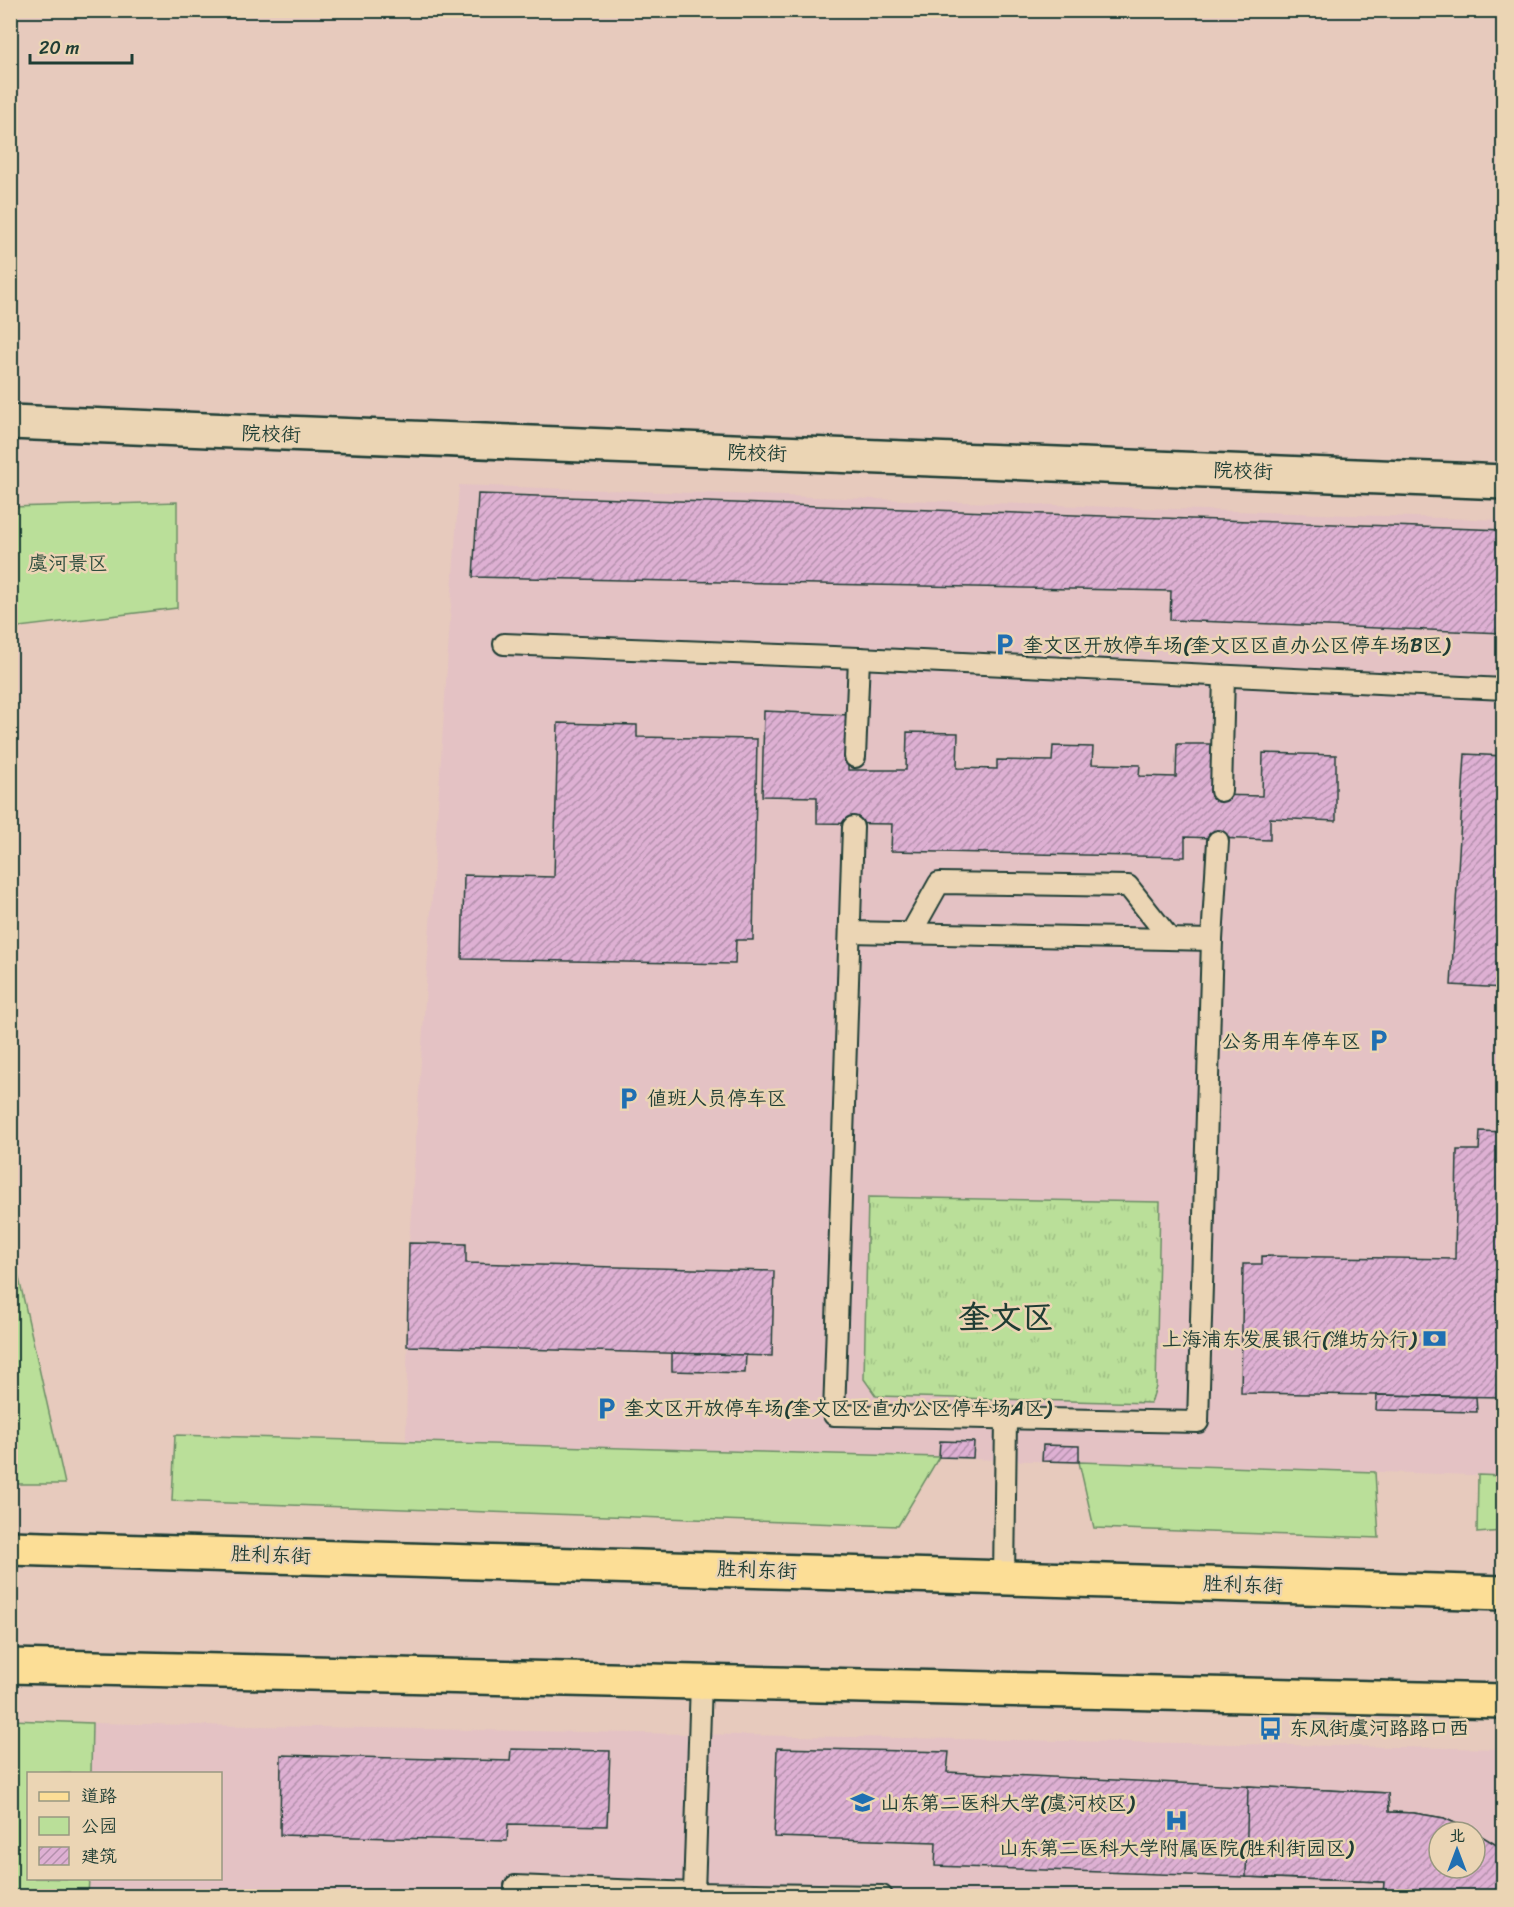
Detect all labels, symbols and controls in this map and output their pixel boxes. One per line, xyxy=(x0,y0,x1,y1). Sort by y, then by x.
scale bar xyxy=(30,27,132,65)
text: 20 m xyxy=(39,32,79,64)
street label: 院校街 xyxy=(240,415,302,453)
street label: 院校街 xyxy=(726,434,788,472)
street label: 院校街 xyxy=(1212,452,1274,490)
park label: 虞河景区 xyxy=(28,546,108,581)
place label: 奎文区开放停车场(奎文区区直办公区停车场B区) xyxy=(1023,628,1451,663)
parking icon: 奎文区开放停车场(奎文区区直办公区停车场B区) xyxy=(992,632,1018,658)
place label: 公务用车停车区 xyxy=(1221,1024,1361,1059)
parking icon: 公务用车停车区 xyxy=(1366,1028,1392,1054)
place label: 值班人员停车区 xyxy=(647,1081,787,1116)
parking icon: 值班人员停车区 xyxy=(616,1085,642,1111)
district label: 奎文区 xyxy=(958,1289,1054,1346)
place label: 上海浦东发展银行(潍坊分行) xyxy=(1162,1322,1417,1357)
bank icon: 上海浦东发展银行(潍坊分行) xyxy=(1421,1326,1447,1352)
place label: 奎文区开放停车场(奎文区区直办公区停车场A区) xyxy=(624,1391,1052,1426)
parking icon: 奎文区开放停车场(奎文区区直办公区停车场A区) xyxy=(593,1395,619,1421)
street label: 胜利东街 xyxy=(230,1536,312,1574)
street label: 胜利东街 xyxy=(716,1551,798,1589)
street label: 胜利东街 xyxy=(1202,1566,1284,1604)
place label: 东风街虞河路路口西 xyxy=(1289,1711,1469,1746)
bus stop icon: 东风街虞河路路口西 xyxy=(1258,1715,1284,1741)
legend xyxy=(27,1772,222,1880)
text: 道路 xyxy=(81,1780,117,1812)
place label: 山东第二医科大学(虞河校区) xyxy=(880,1786,1135,1821)
school or university icon: 山东第二医科大学(虞河校区) xyxy=(849,1790,875,1816)
hospital icon: 山东第二医科大学附属医院(胜利街园区) xyxy=(1163,1808,1189,1834)
text: 公园 xyxy=(81,1810,117,1842)
north arrow xyxy=(1427,1820,1487,1880)
text: 北 xyxy=(1449,1821,1465,1850)
place label: 山东第二医科大学附属医院(胜利街园区) xyxy=(999,1831,1354,1866)
text: 建筑 xyxy=(81,1840,117,1872)

